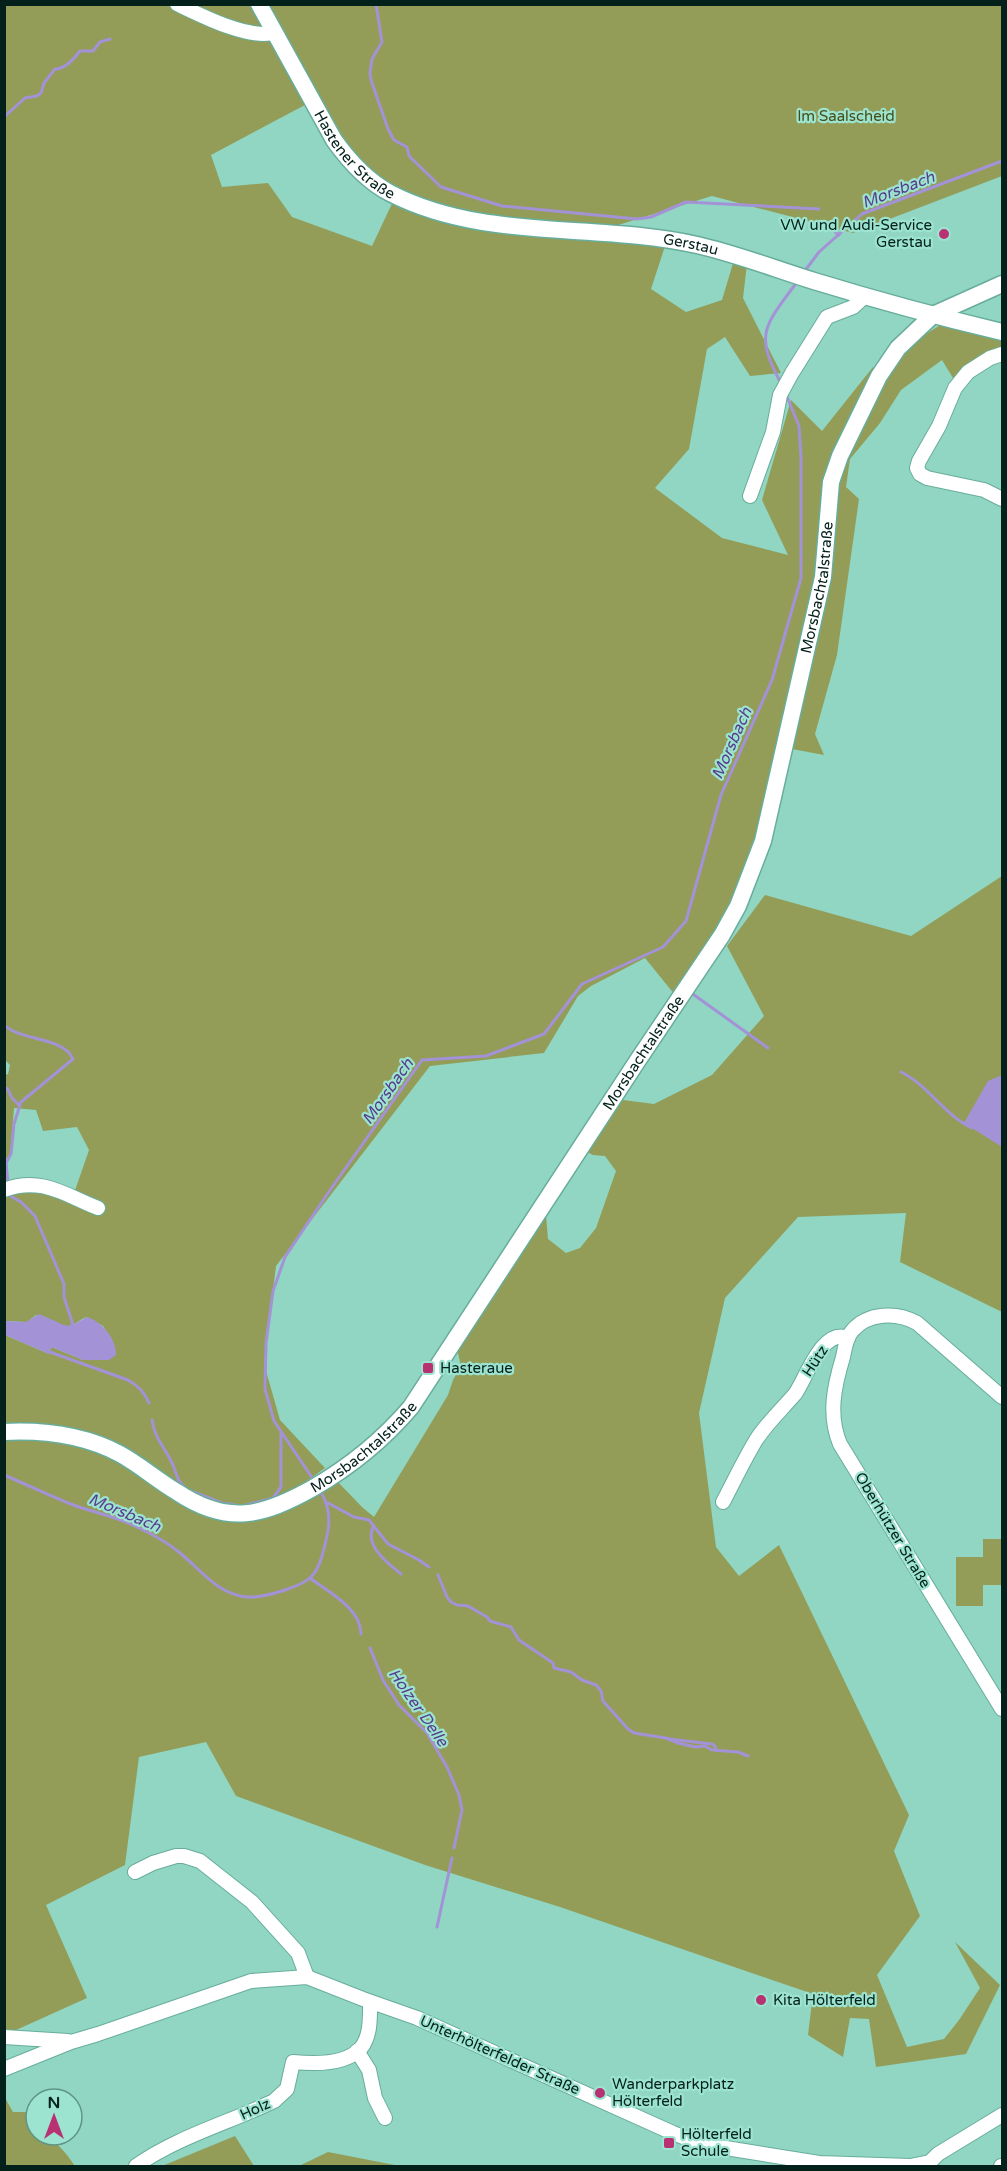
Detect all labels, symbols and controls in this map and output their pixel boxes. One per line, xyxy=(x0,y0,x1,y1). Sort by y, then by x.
street label: Hastener Straße xyxy=(310,107,398,203)
park label: Im Saalscheid xyxy=(797,107,895,125)
water label: Morsbach xyxy=(859,167,939,213)
place label: VW und Audi-Service Gerstau xyxy=(780,216,932,251)
marker: VW und Audi-Service Gerstau xyxy=(937,227,951,241)
street label: Gerstau xyxy=(662,230,720,259)
street label: Morsbachtalstraße xyxy=(797,521,837,655)
water label: Morsbach xyxy=(707,703,757,782)
street label: Morsbachtalstraße xyxy=(599,992,688,1114)
water label: Morsbach xyxy=(358,1054,419,1128)
street label: Hütz xyxy=(798,1342,832,1380)
place label: Hasteraue xyxy=(440,1359,513,1377)
marker: Hasteraue xyxy=(421,1361,435,1375)
street label: Morsbachtalstraße xyxy=(307,1398,421,1497)
street label: Oberhützer Straße xyxy=(851,1469,935,1591)
water label: Morsbach xyxy=(86,1489,165,1537)
water label: Holzer Delle xyxy=(384,1665,453,1751)
place label: Kita Hölterfeld xyxy=(773,1991,876,2009)
marker: Kita Hölterfeld xyxy=(754,1993,768,2007)
street label: Unterhölterfelder Straße xyxy=(417,2012,583,2098)
place label: Wanderparkplatz Hölterfeld xyxy=(612,2075,734,2110)
marker: Wanderparkplatz Hölterfeld xyxy=(593,2086,607,2100)
north arrow xyxy=(24,2087,84,2147)
text: N xyxy=(48,2093,60,2113)
street label: Holz xyxy=(237,2094,273,2124)
place label: Hölterfeld Schule xyxy=(681,2125,752,2160)
marker: Hölterfeld Schule xyxy=(662,2136,676,2150)

